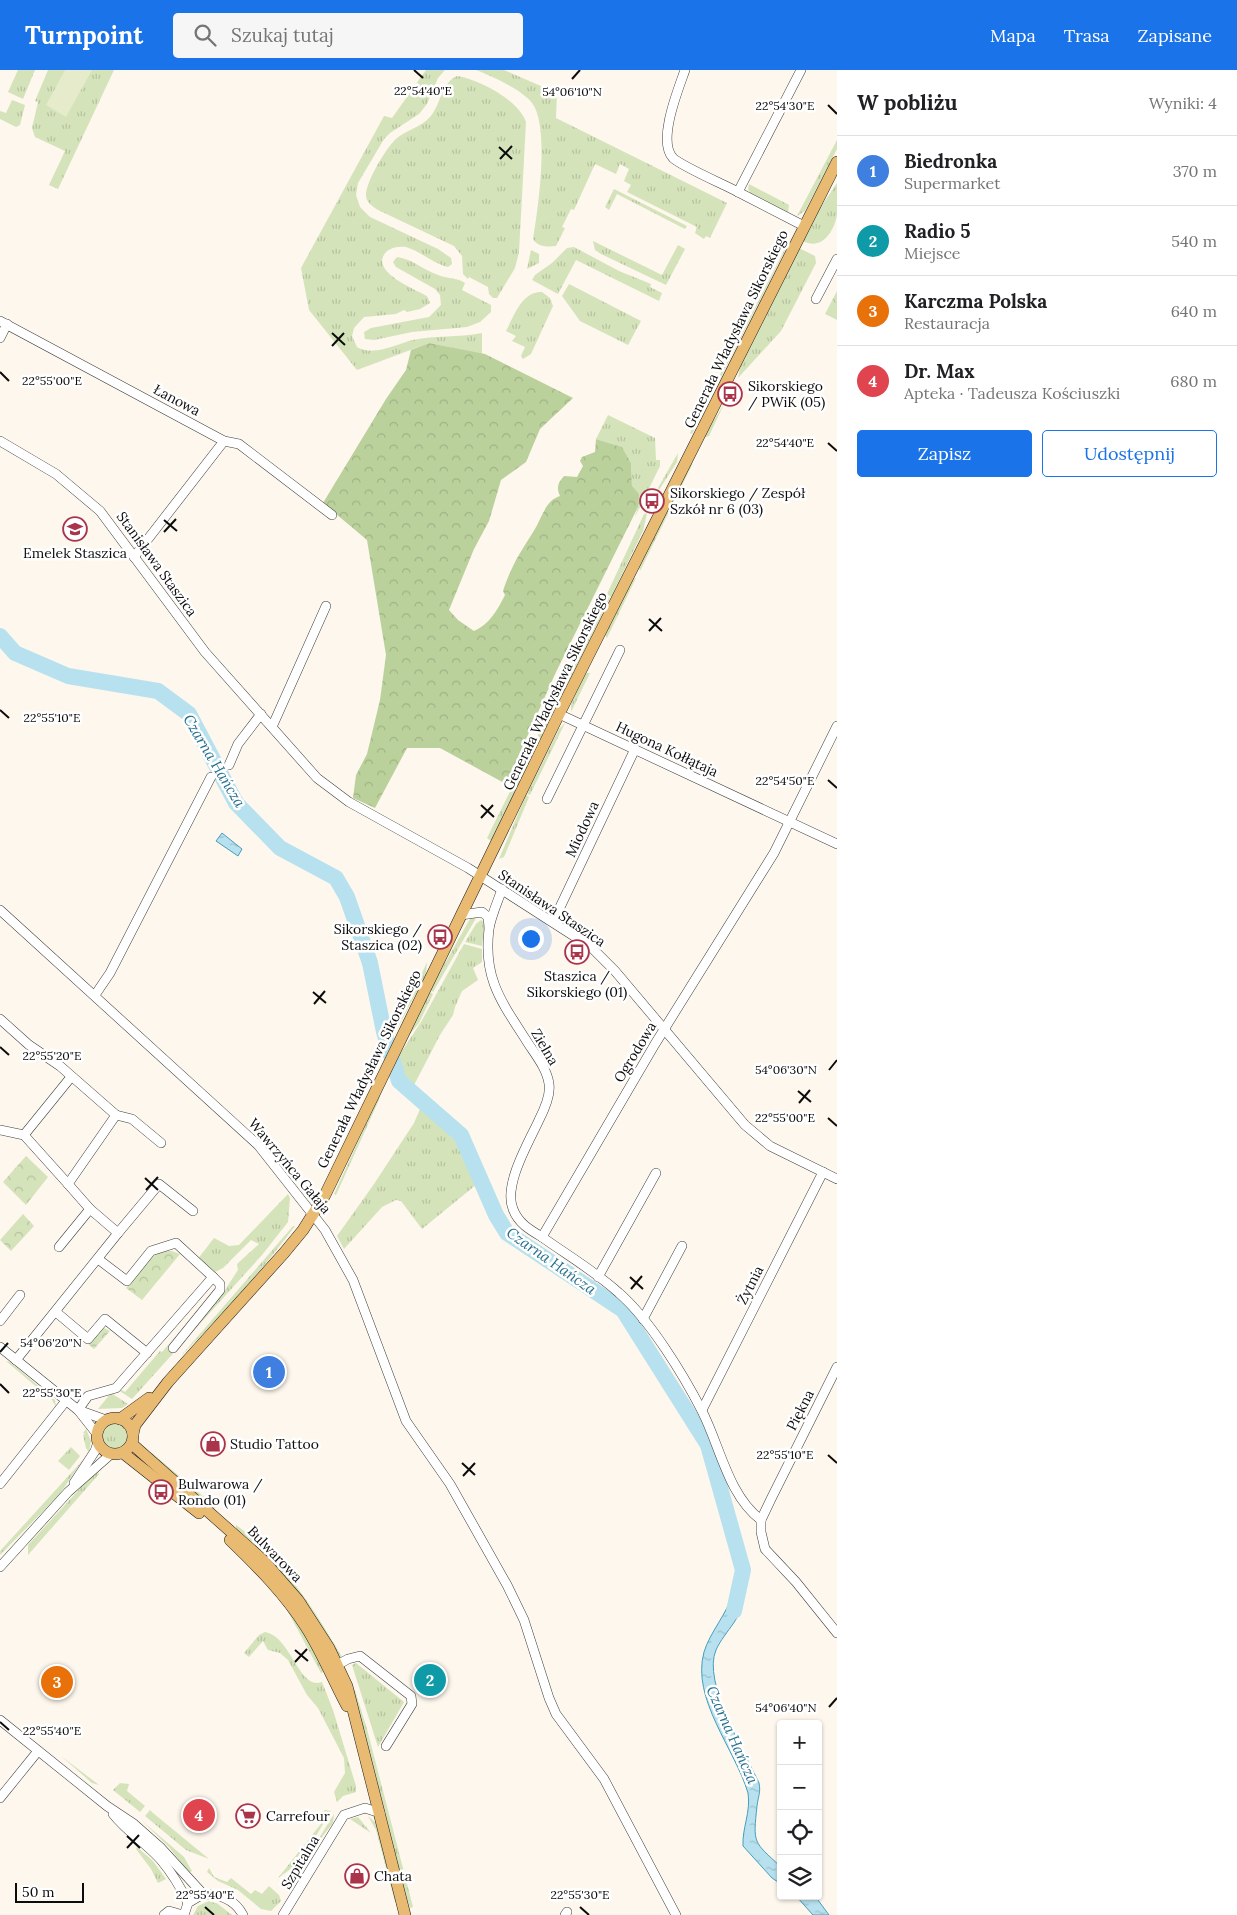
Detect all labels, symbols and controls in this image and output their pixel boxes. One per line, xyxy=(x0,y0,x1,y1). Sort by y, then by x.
search box xyxy=(173,13,523,58)
text: Turnpoint xyxy=(25,20,143,51)
icon: search xyxy=(191,21,219,49)
text: Szukaj tutaj xyxy=(231,23,334,47)
text: Mapa xyxy=(990,24,1036,47)
text: Trasa xyxy=(1064,24,1110,47)
text: Zapisane xyxy=(1138,24,1212,47)
text: 22°54'40"E xyxy=(394,83,452,98)
text: 54°06'10"N xyxy=(542,84,602,99)
text: W pobliżu xyxy=(857,89,957,116)
text: Wyniki: 4 xyxy=(1149,93,1217,113)
text: 22°54'30"E xyxy=(756,98,814,113)
text: Biedronka xyxy=(904,149,997,173)
text: 1 xyxy=(870,161,876,181)
text: 370 m xyxy=(1173,161,1217,181)
text: Supermarket xyxy=(904,173,1000,193)
text: Radio 5 xyxy=(904,219,971,243)
street label: Generała Władysława Sikorskiego xyxy=(680,227,792,431)
text: 2 xyxy=(869,231,877,251)
text: 540 m xyxy=(1171,231,1217,251)
text: Miejsce xyxy=(904,243,961,263)
text: Karczma Polska xyxy=(904,289,1047,313)
text: 3 xyxy=(869,301,877,321)
text: 640 m xyxy=(1171,301,1217,321)
text: Restauracja xyxy=(904,313,990,333)
text: Dr. Max xyxy=(904,359,975,383)
text: 4 xyxy=(869,371,877,391)
text: 680 m xyxy=(1170,371,1217,391)
text: 22°55'00"E xyxy=(22,373,82,388)
place label: Sikorskiego / PWiK (05) xyxy=(748,377,825,411)
street label: Łanowa xyxy=(150,380,204,420)
bus stop icon: Sikorskiego / PWiK (05) xyxy=(717,381,743,407)
text: Apteka · Tadeusza Kościuszki xyxy=(904,383,1120,403)
button: Zapisz xyxy=(857,430,1032,477)
button: Udostępnij xyxy=(1042,430,1217,477)
text: 22°54'40"E xyxy=(756,435,814,450)
place label: Sikorskiego / Zespół Szkół nr 6 (03) xyxy=(670,484,806,518)
bus stop icon: Sikorskiego / Zespół Szkół nr 6 (03) xyxy=(639,488,665,514)
street label: Stanisława Staszica xyxy=(113,508,201,620)
school or university icon: Emelek Staszica xyxy=(62,516,88,542)
place label: Emelek Staszica xyxy=(23,544,127,562)
street label: Generała Władysława Sikorskiego xyxy=(499,589,611,793)
text: 22°55'10"E xyxy=(24,710,80,725)
water label: Czarna Hańcza xyxy=(179,711,250,811)
street label: Hugona Kołłątaja xyxy=(613,717,721,781)
text: 22°54'50"E xyxy=(756,773,814,788)
street label: Miodowa xyxy=(561,798,603,860)
street label: Stanisława Staszica xyxy=(495,865,609,951)
place label: Sikorskiego / Staszica (02) xyxy=(334,920,422,954)
bus stop icon: Sikorskiego / Staszica (02) xyxy=(427,924,453,950)
your location xyxy=(518,926,544,952)
bus stop icon: Staszica / Sikorskiego (01) xyxy=(564,939,590,965)
street label: Generała Władysława Sikorskiego xyxy=(313,967,425,1171)
place label: Staszica / Sikorskiego (01) xyxy=(527,967,627,1001)
street label: Ogrodowa xyxy=(610,1018,660,1086)
street label: Zielna xyxy=(527,1025,563,1069)
text: 22°55'20"E xyxy=(23,1048,81,1063)
text: 54°06'30"N xyxy=(755,1062,817,1077)
text: 22°55'00"E xyxy=(755,1110,815,1125)
street label: Wawrzyńca Gałaja xyxy=(245,1115,335,1217)
water label: Czarna Hańcza xyxy=(503,1223,600,1299)
street label: Żytnia xyxy=(733,1263,767,1307)
text: 54°06'20"N xyxy=(20,1335,82,1350)
pin: 1 xyxy=(253,1353,285,1391)
text: 22°55'30"E xyxy=(22,1385,82,1400)
street label: Piękna xyxy=(782,1387,818,1433)
shop icon: Studio Tattoo xyxy=(200,1431,226,1457)
place label: Studio Tattoo xyxy=(230,1435,319,1453)
text: 22°55'10"E xyxy=(757,1447,813,1462)
place label: Bulwarowa / Rondo (01) xyxy=(178,1475,263,1509)
bus stop icon: Bulwarowa / Rondo (01) xyxy=(148,1479,174,1505)
street label: Bulwarowa xyxy=(244,1522,306,1586)
pin: 2 xyxy=(414,1661,446,1699)
pin: 3 xyxy=(41,1663,73,1701)
water label: Czarna Hańcza xyxy=(702,1683,763,1787)
text: 54°06'40"N xyxy=(755,1700,817,1715)
map controls xyxy=(777,1720,822,1900)
button: + xyxy=(777,1720,822,1765)
text: 22°55'40"E xyxy=(23,1723,81,1738)
button: − xyxy=(777,1765,822,1810)
pin: 4 xyxy=(183,1796,215,1834)
supermarket icon: Carrefour xyxy=(235,1803,261,1829)
place label: Carrefour xyxy=(266,1807,330,1825)
button: locate xyxy=(777,1810,822,1855)
street label: Szpitalna xyxy=(277,1832,323,1892)
button: layers xyxy=(777,1855,822,1900)
shop icon: Chata xyxy=(344,1863,370,1889)
place label: Chata xyxy=(374,1867,412,1885)
scale bar xyxy=(15,1880,84,1903)
text: 50 m xyxy=(22,1883,55,1901)
text: 22°55'40"E xyxy=(176,1887,234,1902)
text: 22°55'30"E xyxy=(550,1887,610,1902)

